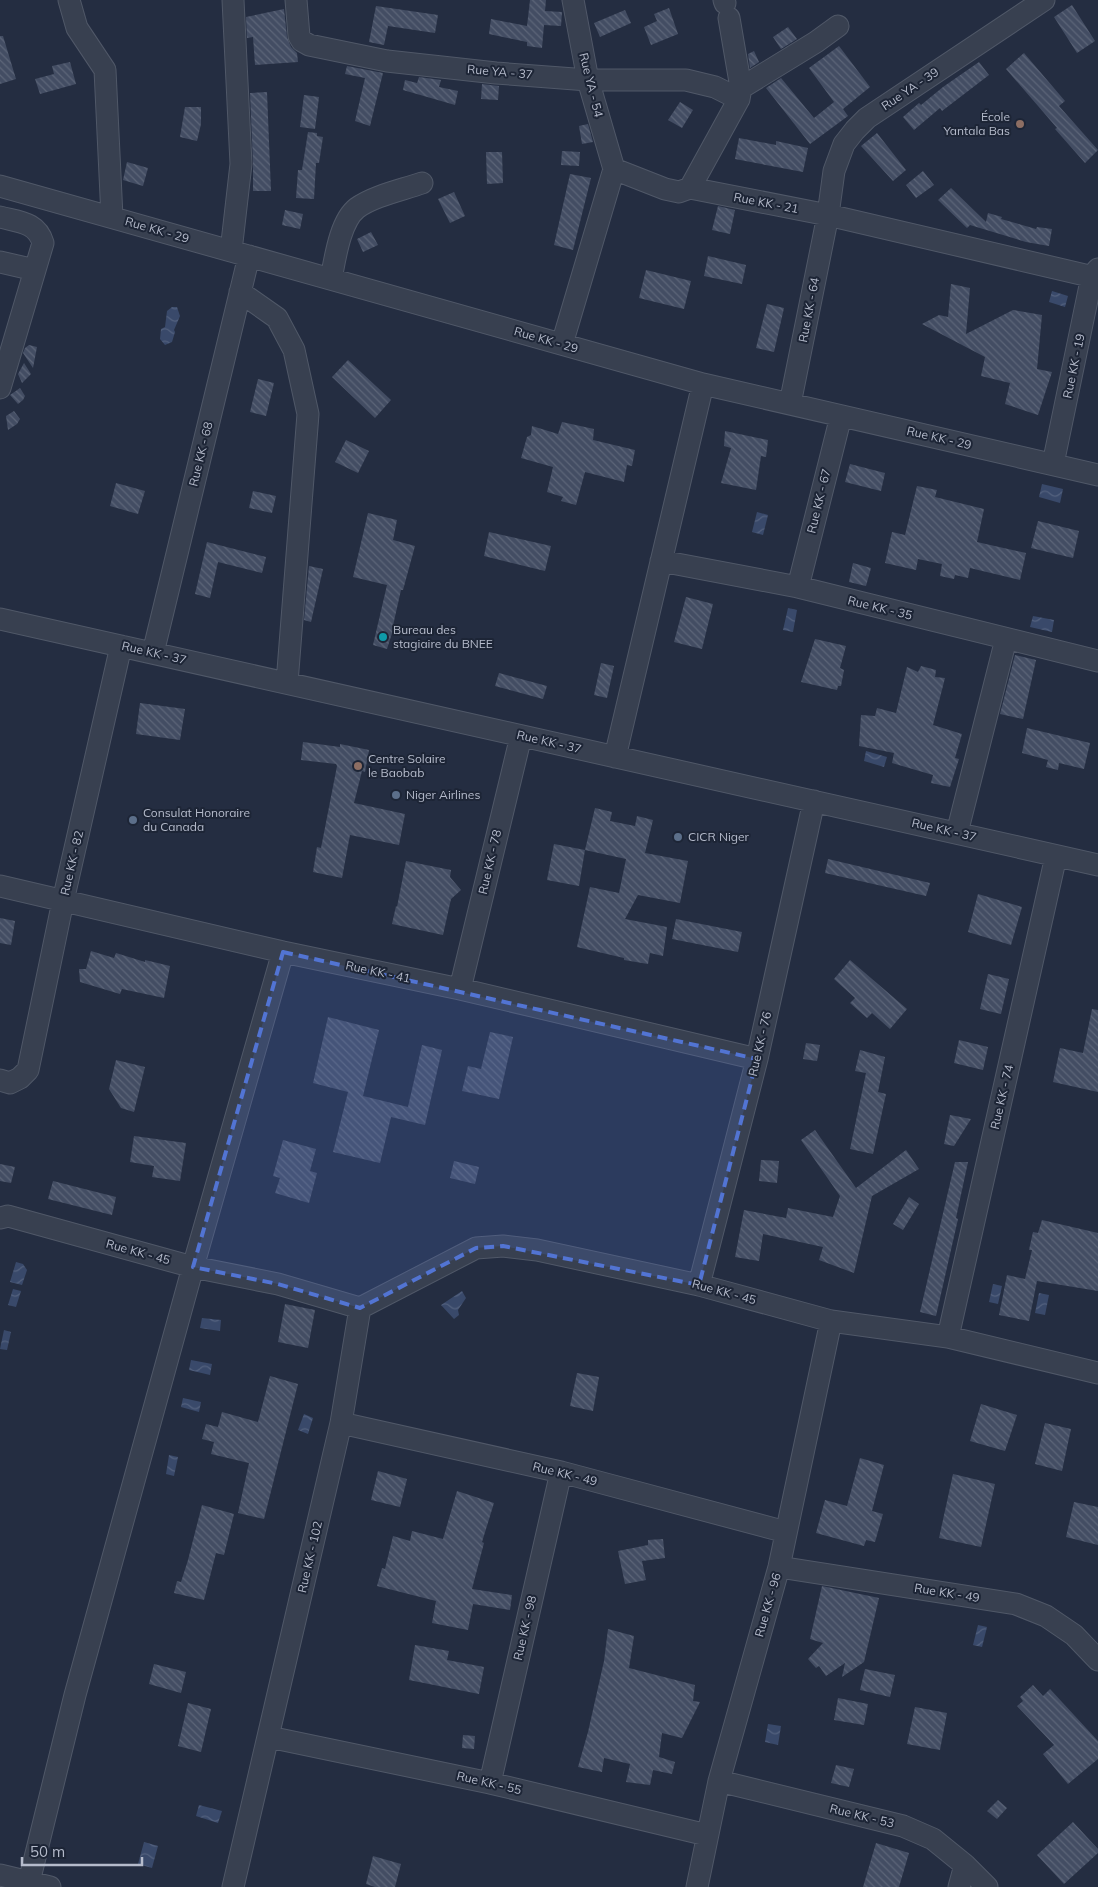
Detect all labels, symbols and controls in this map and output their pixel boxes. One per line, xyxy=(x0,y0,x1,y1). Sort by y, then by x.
street label: Rue YA - 54 xyxy=(576,51,607,119)
street label: Rue YA - 37 xyxy=(467,61,534,82)
street label: Rue YA - 39 xyxy=(878,64,941,113)
place label: École Yantala Bas xyxy=(943,109,1010,138)
marker: École Yantala Bas xyxy=(1014,118,1026,130)
street label: Rue KK - 21 xyxy=(732,189,800,216)
street label: Rue KK - 29 xyxy=(123,213,191,246)
street label: Rue KK - 64 xyxy=(795,276,822,344)
street label: Rue KK - 29 xyxy=(512,323,580,356)
street label: Rue KK - 19 xyxy=(1059,332,1088,400)
street label: Rue KK - 68 xyxy=(185,420,216,488)
street label: Rue KK - 29 xyxy=(905,423,973,452)
street label: Rue KK - 67 xyxy=(803,467,834,535)
street label: Rue KK - 35 xyxy=(846,592,914,623)
place label: Bureau des stagiaire du BNEE xyxy=(393,622,493,651)
marker: Bureau des stagiaire du BNEE xyxy=(377,631,389,643)
street label: Rue KK - 37 xyxy=(120,638,188,667)
street label: Rue KK - 37 xyxy=(515,727,583,756)
place label: Centre Solaire le Baobab xyxy=(368,751,446,780)
marker: Centre Solaire le Baobab xyxy=(352,760,364,772)
place label: Niger Airlines xyxy=(406,787,480,802)
marker: Niger Airlines xyxy=(390,789,402,801)
place label: Consulat Honoraire du Canada xyxy=(143,805,250,834)
marker: Consulat Honoraire du Canada xyxy=(127,814,139,826)
street label: Rue KK - 37 xyxy=(910,815,978,844)
street label: Rue KK - 78 xyxy=(475,828,504,896)
street label: Rue KK - 82 xyxy=(57,829,86,897)
place label: CICR Niger xyxy=(688,829,750,844)
marker: CICR Niger xyxy=(672,831,684,843)
street label: Rue KK - 41 xyxy=(344,957,412,986)
street label: Rue KK - 76 xyxy=(745,1010,774,1078)
street label: Rue KK - 74 xyxy=(987,1063,1016,1131)
street label: Rue KK - 45 xyxy=(104,1236,172,1267)
street label: Rue KK - 45 xyxy=(690,1276,758,1307)
street label: Rue KK - 49 xyxy=(531,1458,599,1489)
street label: Rue KK - 102 xyxy=(294,1520,325,1594)
street label: Rue KK - 96 xyxy=(751,1571,784,1639)
street label: Rue KK - 49 xyxy=(913,1580,981,1605)
street label: Rue KK - 98 xyxy=(510,1594,539,1662)
street label: Rue KK - 55 xyxy=(455,1768,523,1797)
street label: Rue KK - 53 xyxy=(828,1800,896,1831)
scale bar xyxy=(22,1834,142,1866)
text: 50 m xyxy=(30,1842,65,1861)

